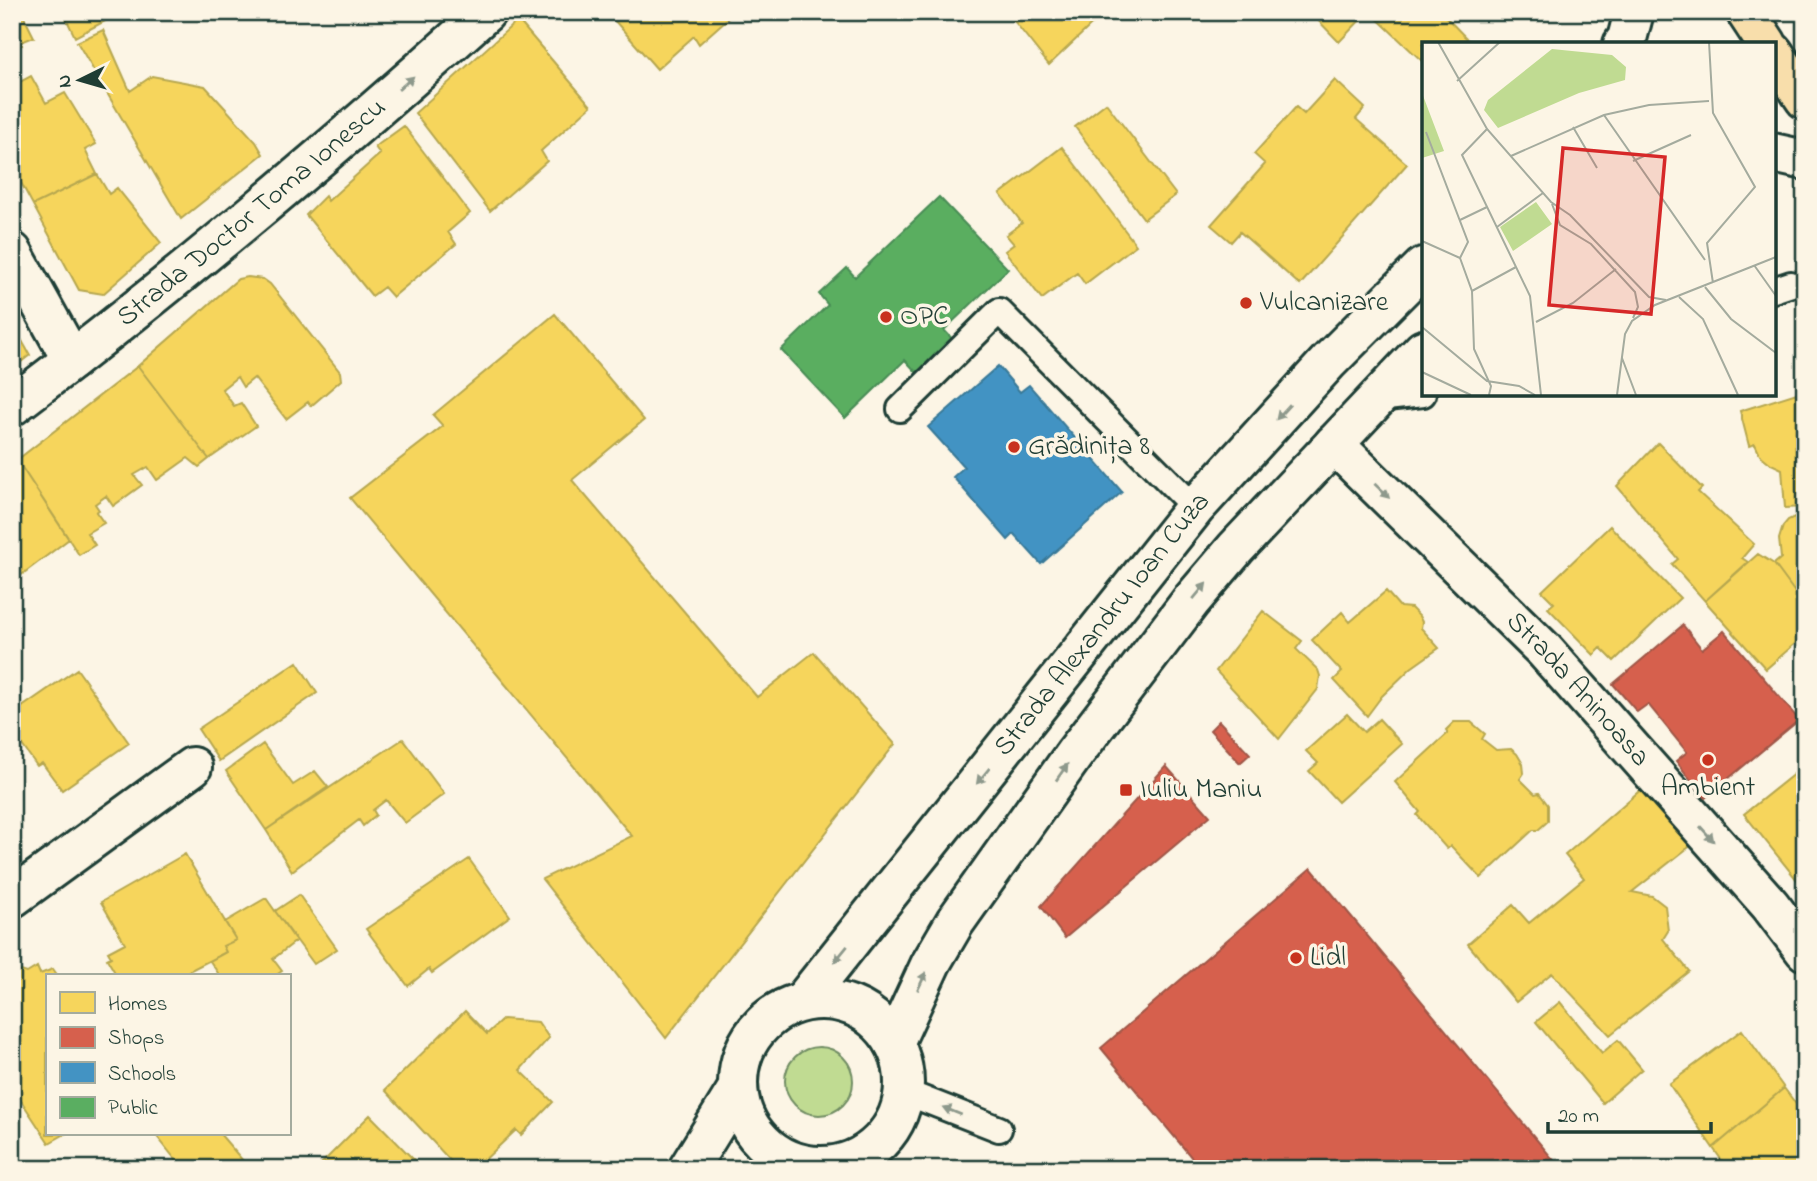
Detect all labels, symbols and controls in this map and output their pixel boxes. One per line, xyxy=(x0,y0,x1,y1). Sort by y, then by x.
inset map xyxy=(1422,42,1775,396)
north arrow xyxy=(46,46,116,116)
text: N xyxy=(52,74,80,89)
one-way arrow xyxy=(397,75,415,91)
street label: Strada Doctor Toma Ionescu xyxy=(108,88,396,337)
place label: Vulcanizare xyxy=(1259,283,1389,324)
marker: Vulcanizare xyxy=(1238,295,1254,311)
place label: OPC xyxy=(900,297,948,338)
marker: OPC xyxy=(878,309,894,325)
one-way arrow xyxy=(1276,403,1291,420)
place label: Grădinița 8 xyxy=(1028,427,1150,468)
marker: Grădinița 8 xyxy=(1006,439,1022,455)
street label: Strada Alexandru Ioan Cuza xyxy=(984,483,1220,766)
one-way arrow xyxy=(1374,483,1391,500)
one-way arrow xyxy=(1192,582,1207,599)
street label: Strada Aninoasa xyxy=(1496,602,1659,777)
marker: Ambient xyxy=(1700,752,1716,768)
one-way arrow xyxy=(1055,763,1069,781)
one-way arrow xyxy=(976,767,990,785)
place label: Ambient xyxy=(1661,768,1755,809)
place label: Iuliu Maniu xyxy=(1140,770,1262,811)
marker: Iuliu Maniu xyxy=(1118,782,1134,798)
one-way arrow xyxy=(1699,825,1715,842)
place label: Lidl xyxy=(1310,938,1346,979)
one-way arrow xyxy=(833,944,848,962)
marker: Lidl xyxy=(1288,950,1304,966)
one-way arrow xyxy=(917,971,928,991)
legend xyxy=(46,974,290,1136)
text: Homes xyxy=(108,990,168,1020)
text: Shops xyxy=(108,1024,165,1054)
text: Schools xyxy=(108,1060,176,1090)
scale bar xyxy=(1548,1090,1710,1134)
text: Public xyxy=(108,1094,159,1124)
text: 20 m xyxy=(1558,1102,1599,1132)
one-way arrow xyxy=(941,1105,962,1116)

